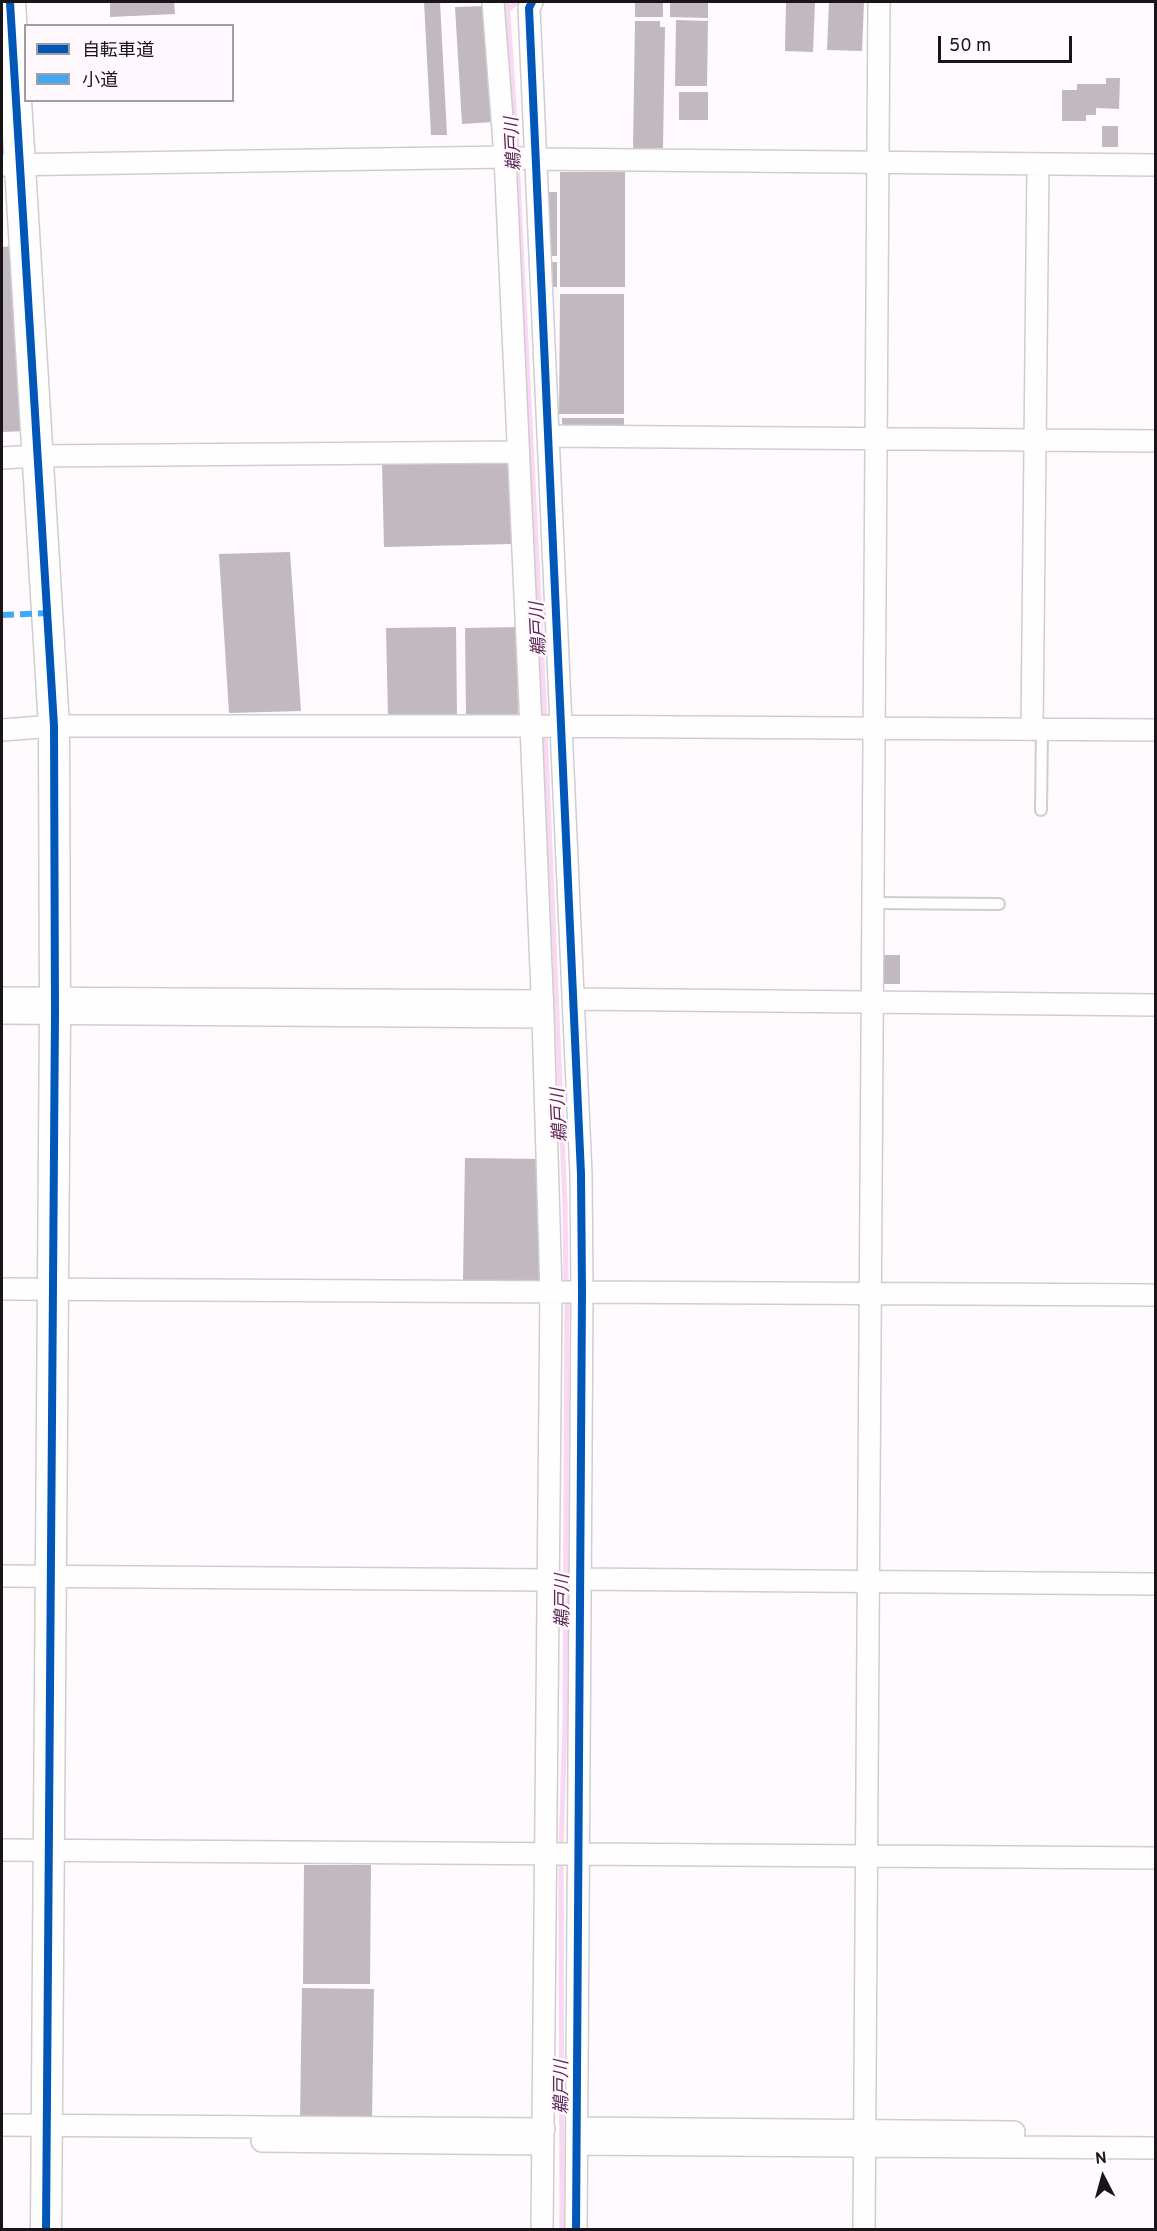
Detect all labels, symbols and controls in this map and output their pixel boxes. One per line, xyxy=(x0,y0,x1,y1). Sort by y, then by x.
legend xyxy=(24,24,234,102)
scale bar xyxy=(941,24,1074,62)
text: 50 m xyxy=(949,35,991,58)
text: 自転車道 xyxy=(82,40,154,63)
text: 小道 xyxy=(82,70,118,93)
water label: 鵜戸川 xyxy=(503,116,527,172)
water label: 鵜戸川 xyxy=(528,601,552,657)
water label: 鵜戸川 xyxy=(549,1087,573,1143)
water label: 鵜戸川 xyxy=(553,1574,575,1628)
water label: 鵜戸川 xyxy=(552,2060,574,2114)
north arrow xyxy=(1073,2147,1133,2207)
text: N xyxy=(1094,2149,1108,2170)

